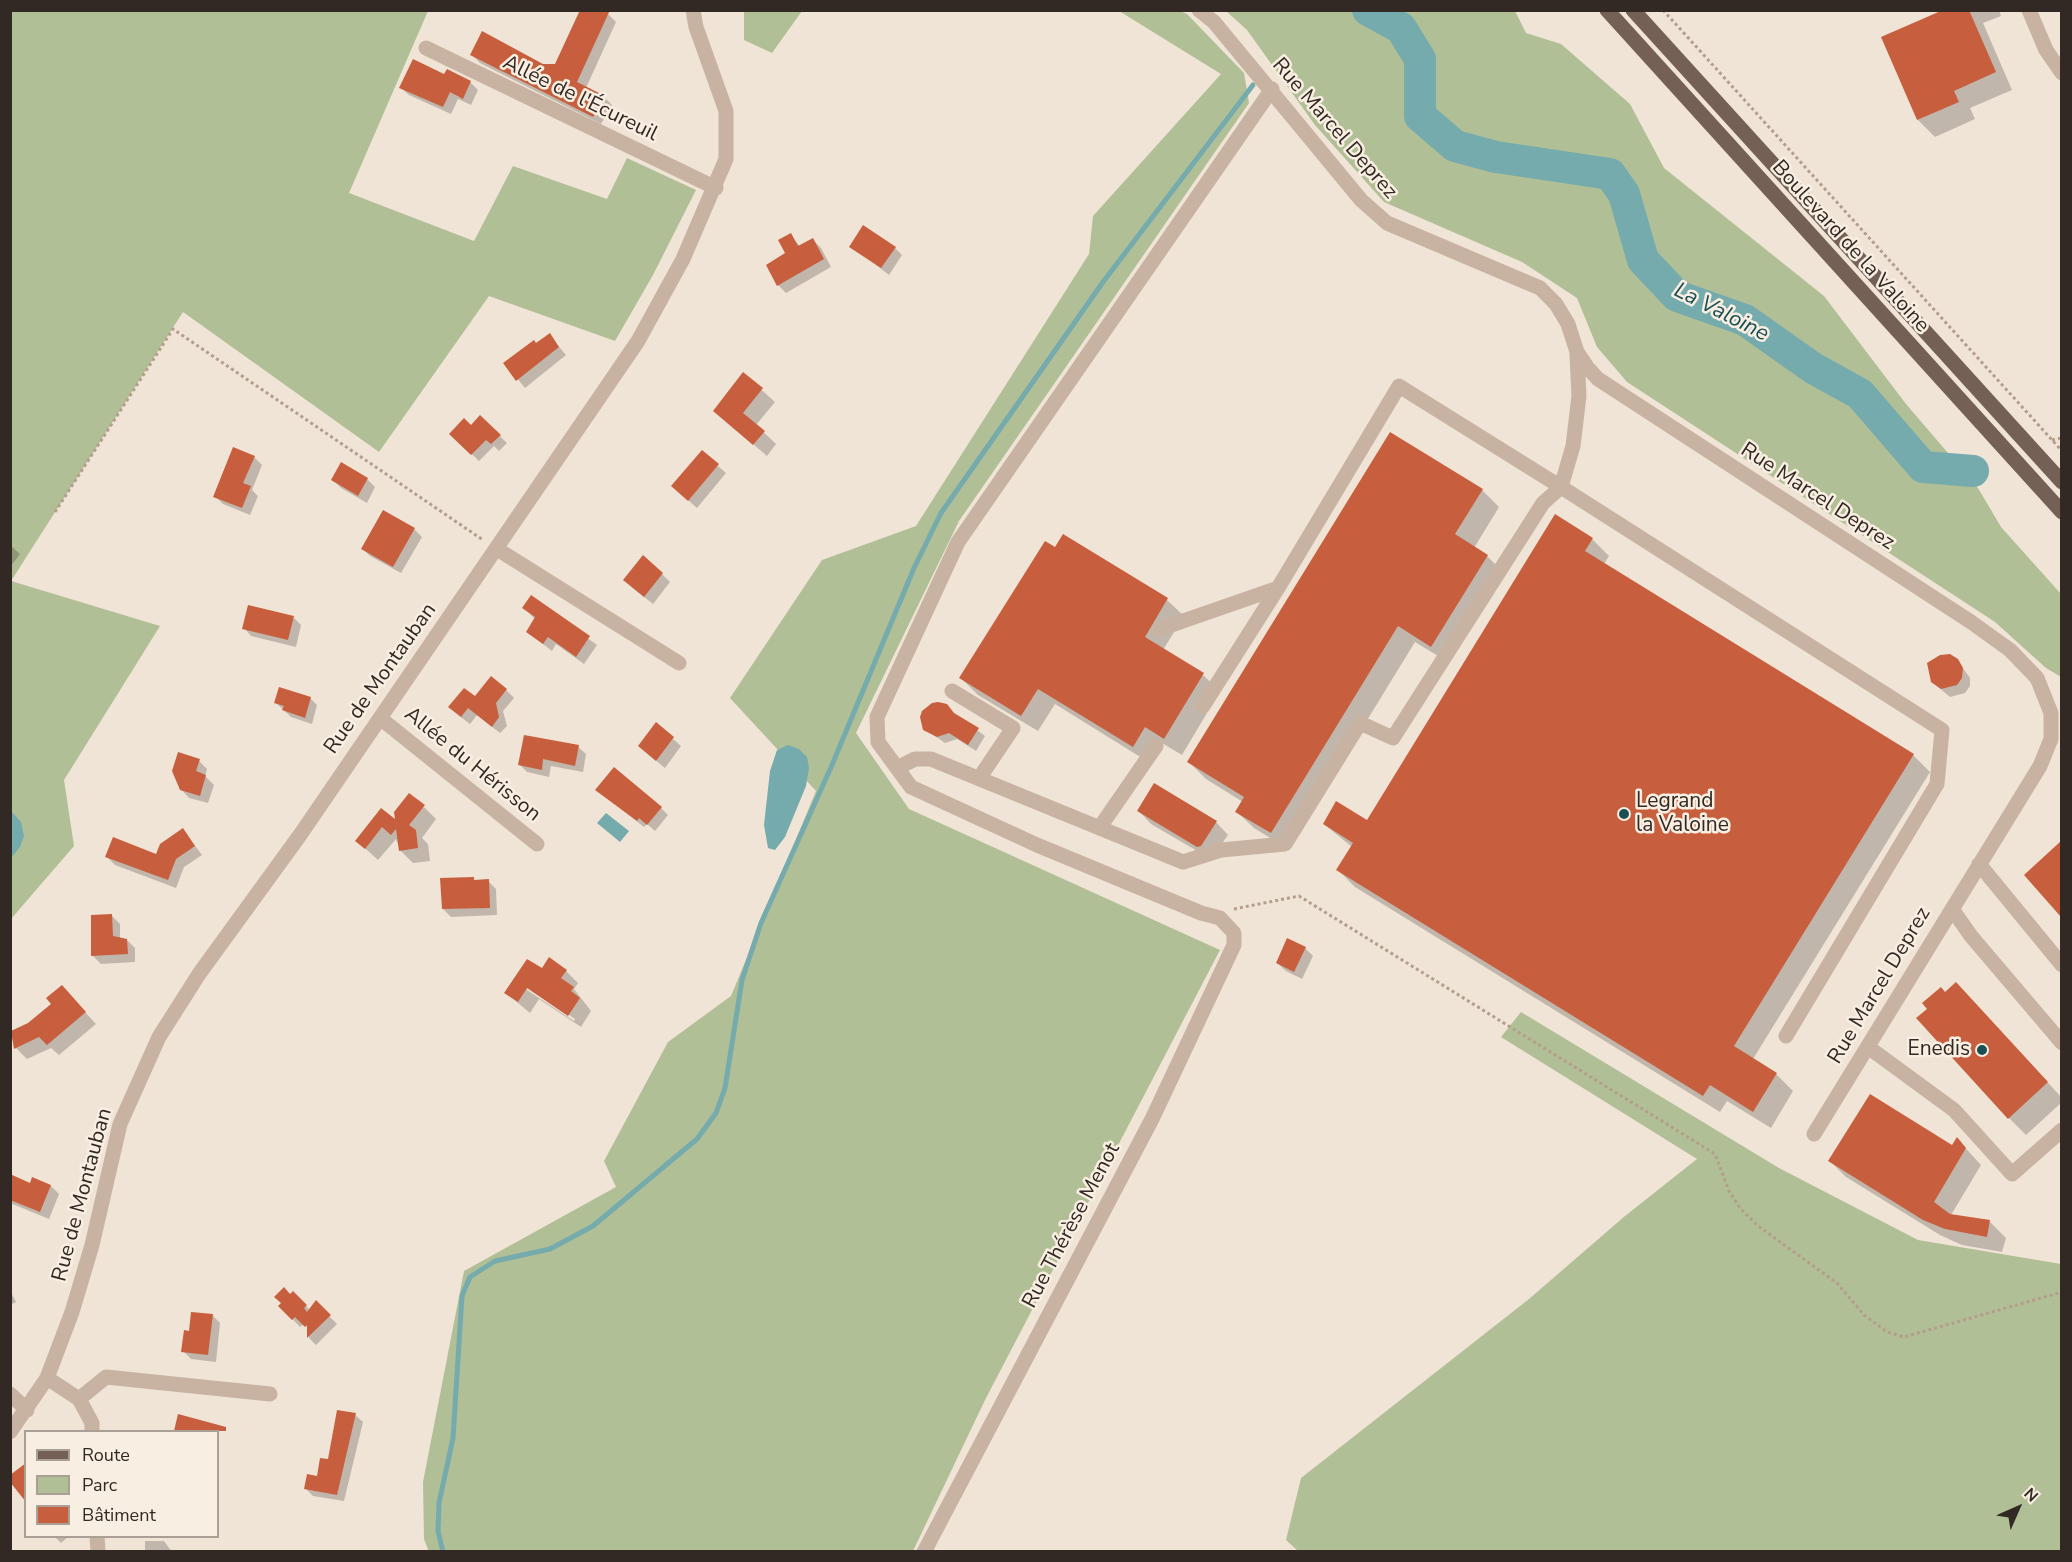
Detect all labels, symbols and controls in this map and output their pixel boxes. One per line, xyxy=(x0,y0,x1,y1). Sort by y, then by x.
street label: Allée de l'Écureuil xyxy=(498,51,662,147)
street label: Rue Marcel Deprez xyxy=(1266,53,1402,205)
street label: Boulevard de la Valoine xyxy=(1766,156,1934,338)
water label: La Valoine xyxy=(1669,278,1773,348)
street label: Rue Marcel Deprez xyxy=(1735,438,1899,556)
street label: Rue de Montauban xyxy=(320,599,442,759)
street label: Allée du Hérisson xyxy=(399,702,545,828)
place label: Legrand la Valoine xyxy=(1636,789,1729,839)
marker: Legrand la Valoine xyxy=(1617,807,1631,821)
street label: Rue Marcel Deprez xyxy=(1823,903,1937,1069)
place label: Enedis xyxy=(1907,1037,1970,1063)
marker: Enedis xyxy=(1975,1043,1989,1057)
street label: Rue de Montauban xyxy=(48,1106,118,1284)
street label: Rue Thérèse Menot xyxy=(1018,1139,1126,1313)
legend xyxy=(24,1430,219,1538)
text: Route xyxy=(82,1443,130,1467)
text: Parc xyxy=(82,1473,117,1497)
north arrow xyxy=(1988,1478,2048,1538)
text: N xyxy=(2019,1483,2043,1507)
text: Bâtiment xyxy=(82,1503,156,1527)

